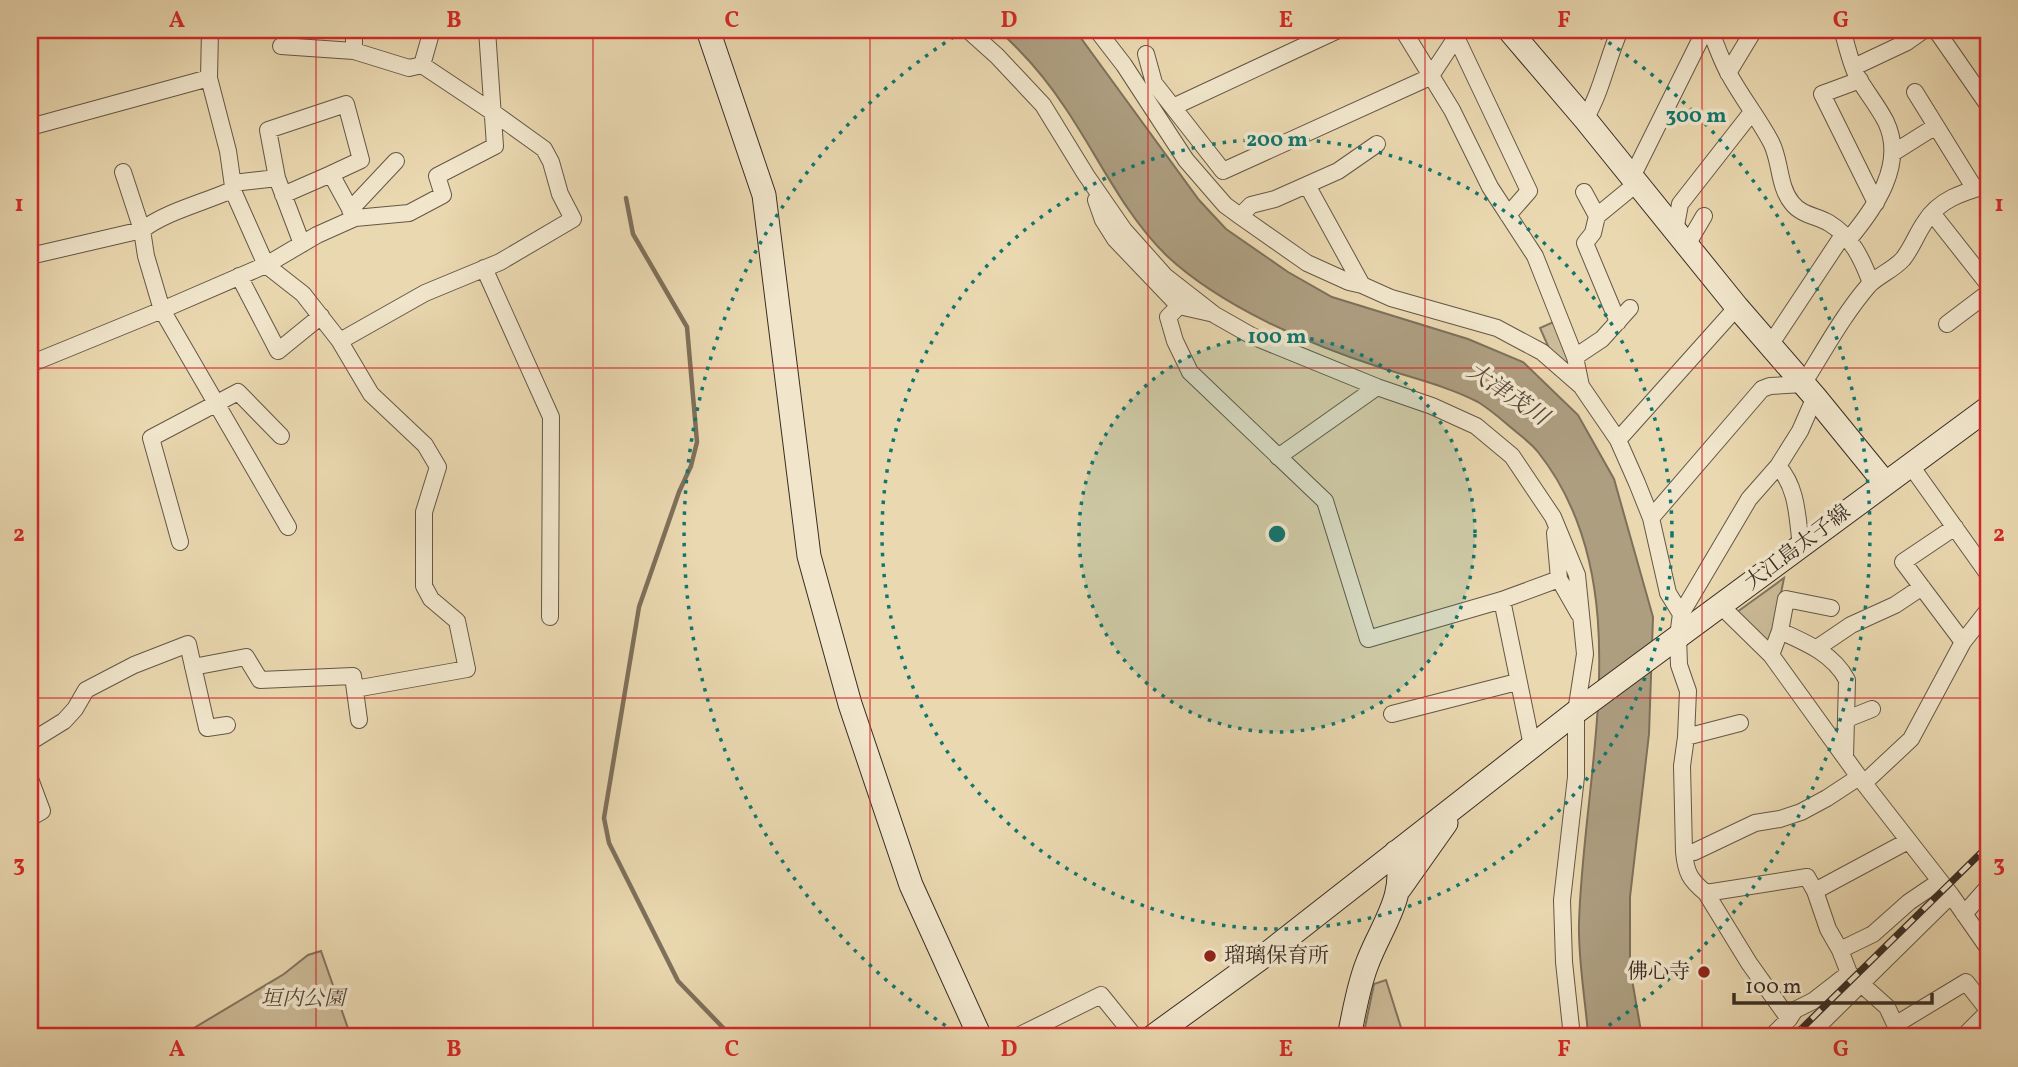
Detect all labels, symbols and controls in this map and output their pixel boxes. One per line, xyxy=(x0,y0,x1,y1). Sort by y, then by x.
text: A xyxy=(169,5,185,37)
text: B xyxy=(446,5,462,37)
text: C xyxy=(725,5,739,37)
text: D xyxy=(1001,5,1018,37)
text: E xyxy=(1279,5,1293,37)
text: F xyxy=(1557,5,1571,37)
text: G xyxy=(1833,5,1849,37)
text: 300 m xyxy=(1666,102,1726,131)
text: 200 m xyxy=(1246,126,1308,155)
text: 1 xyxy=(14,189,24,221)
text: 1 xyxy=(1994,189,2004,221)
text: 100 m xyxy=(1247,323,1307,352)
water label: 大津茂川 xyxy=(1460,356,1557,436)
street label: 大江島太子線 xyxy=(1739,499,1857,597)
text: 2 xyxy=(13,519,25,551)
text: 2 xyxy=(1993,519,2005,551)
centre of rings xyxy=(1265,522,1289,546)
text: 3 xyxy=(13,849,25,881)
text: 3 xyxy=(1993,849,2005,881)
place label: 瑠璃保育所 xyxy=(1224,942,1329,971)
marker: 瑠璃保育所 xyxy=(1202,948,1218,964)
place label: 佛心寺 xyxy=(1627,958,1690,987)
scale bar xyxy=(1734,962,1932,1006)
marker: 佛心寺 xyxy=(1696,964,1712,980)
text: 100 m xyxy=(1745,973,1802,1002)
park label: 垣内公園 xyxy=(261,985,348,1014)
text: A xyxy=(169,1034,185,1066)
text: B xyxy=(446,1034,462,1066)
text: C xyxy=(725,1034,739,1066)
text: D xyxy=(1001,1034,1018,1066)
text: E xyxy=(1279,1034,1293,1066)
text: F xyxy=(1557,1034,1571,1066)
text: G xyxy=(1833,1034,1849,1066)

